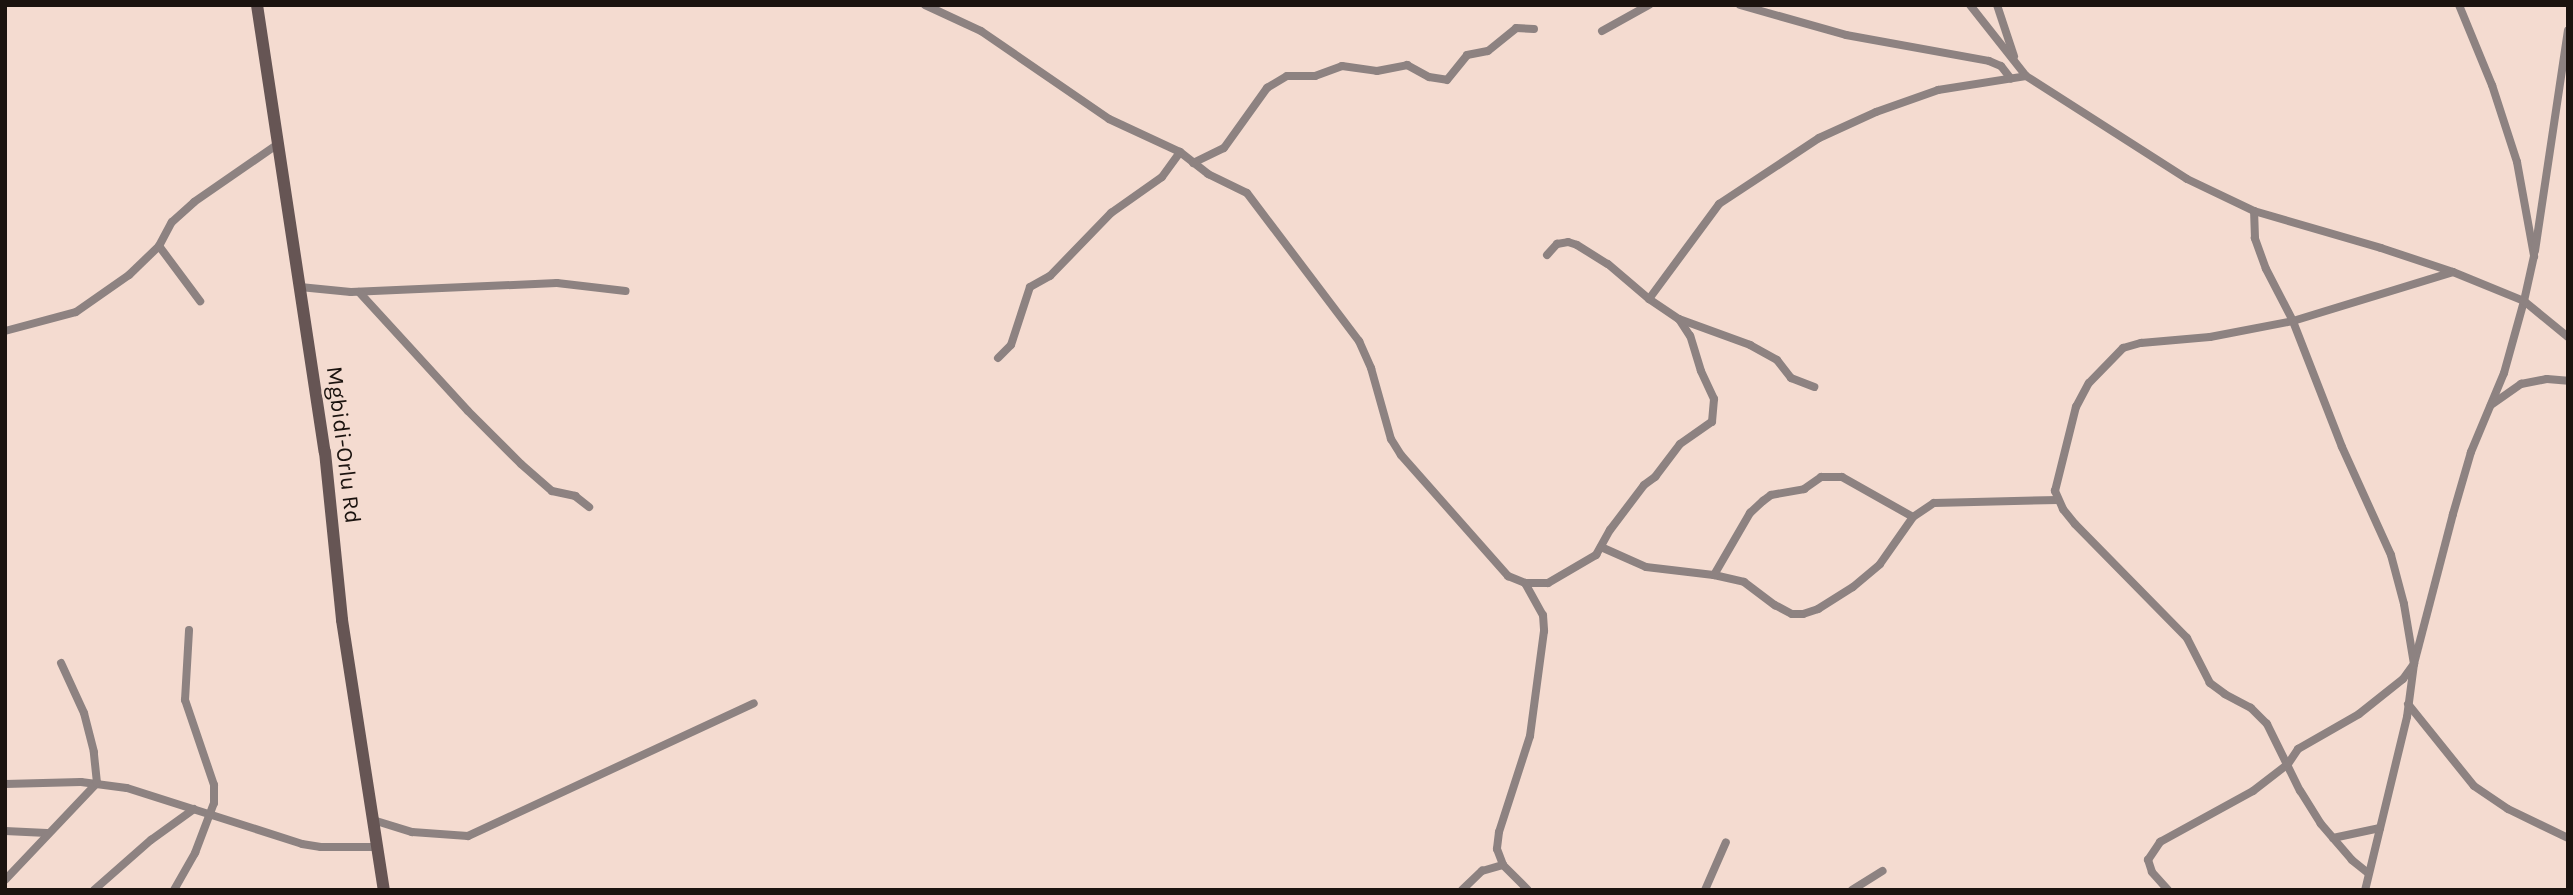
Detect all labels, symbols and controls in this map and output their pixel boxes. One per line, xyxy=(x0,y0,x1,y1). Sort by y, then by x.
street label: Mgbidi-Orlu Rd xyxy=(320,365,366,525)

